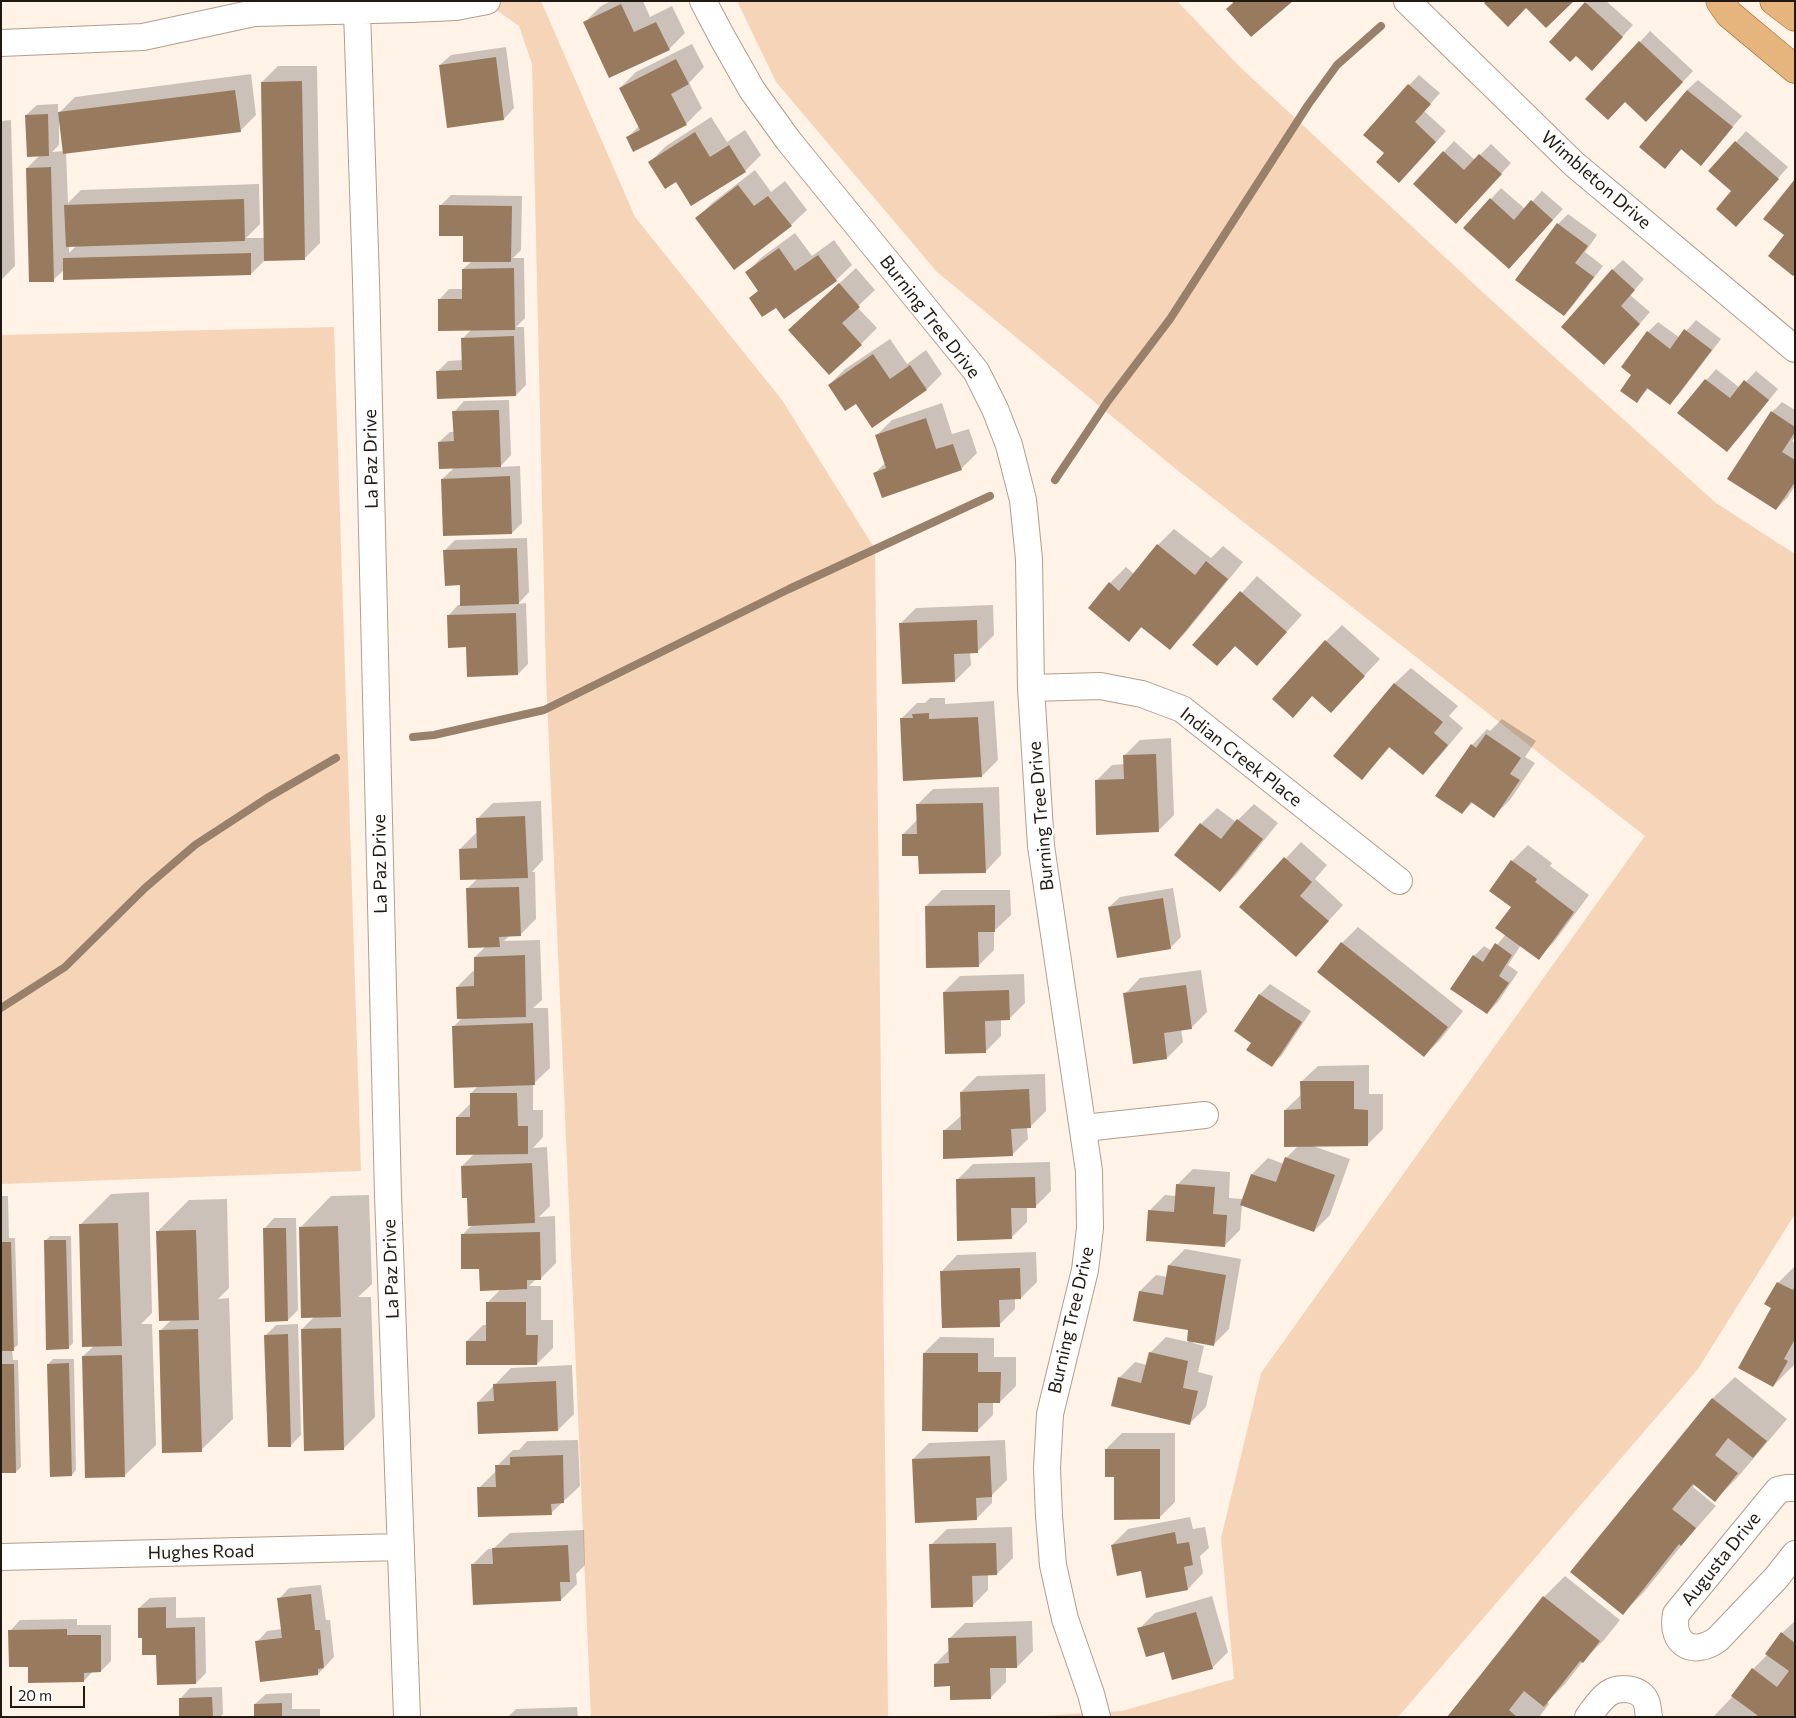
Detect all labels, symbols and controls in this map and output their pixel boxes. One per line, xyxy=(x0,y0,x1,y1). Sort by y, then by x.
street label: Wimbleton Drive xyxy=(1537,126,1655,234)
street label: Burning Tree Drive xyxy=(875,251,985,383)
street label: La Paz Drive xyxy=(359,409,383,509)
street label: Indian Creek Place xyxy=(1176,703,1306,811)
street label: Burning Tree Drive xyxy=(1024,740,1058,892)
street label: La Paz Drive xyxy=(368,814,392,914)
street label: La Paz Drive xyxy=(378,1219,404,1319)
street label: Burning Tree Drive xyxy=(1044,1244,1098,1396)
street label: Augusta Drive xyxy=(1677,1508,1765,1610)
street label: Hughes Road xyxy=(147,1540,255,1564)
scale bar xyxy=(12,1676,88,1708)
text: 20 m xyxy=(18,1686,52,1704)

